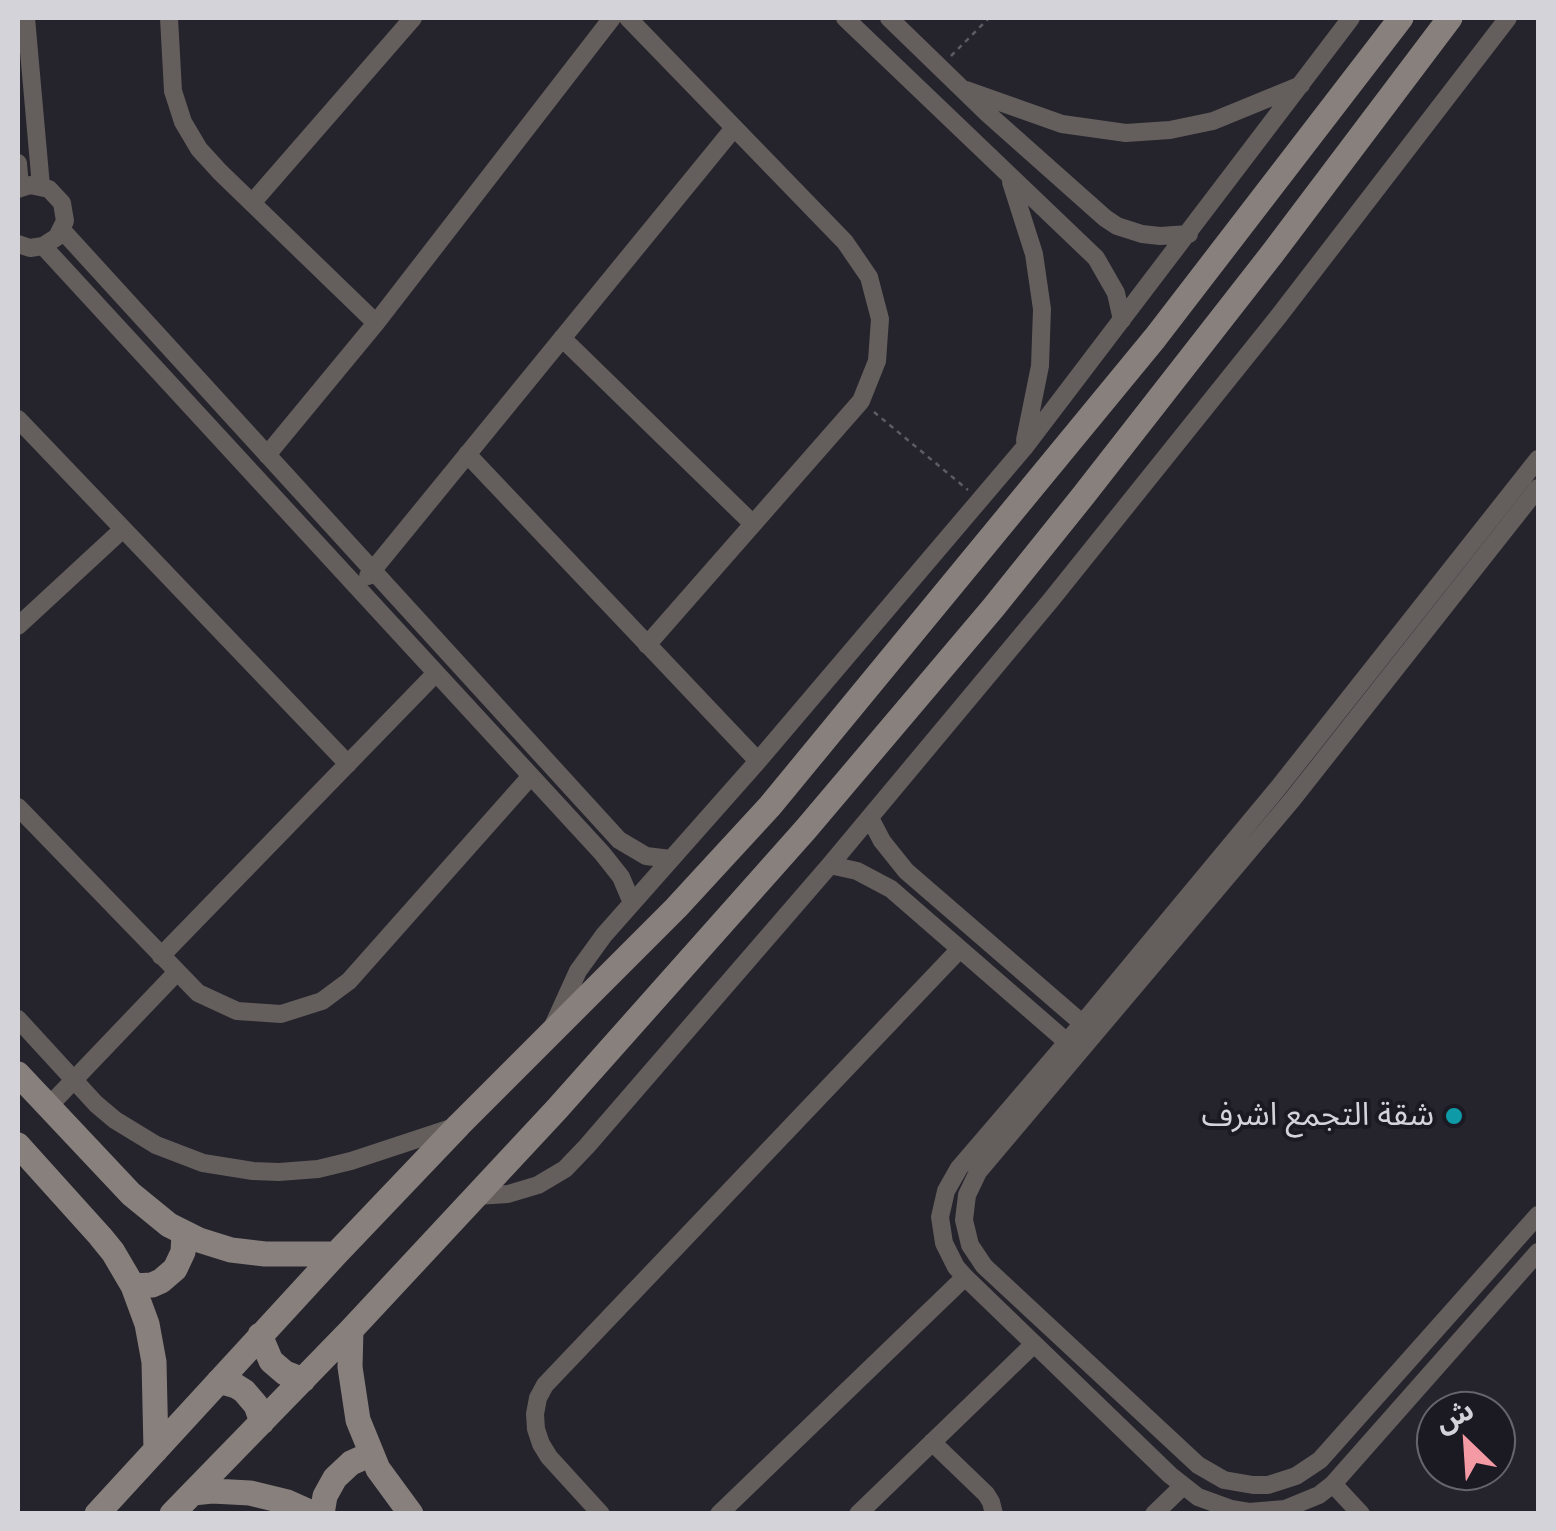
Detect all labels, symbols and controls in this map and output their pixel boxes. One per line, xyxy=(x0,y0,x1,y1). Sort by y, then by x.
place label: شقة التجمع اشرف xyxy=(1201,1097,1434,1135)
marker: شقة التجمع اشرف xyxy=(1443,1105,1465,1127)
north arrow xyxy=(1416,1391,1516,1491)
text: ش xyxy=(1429,1391,1479,1440)

